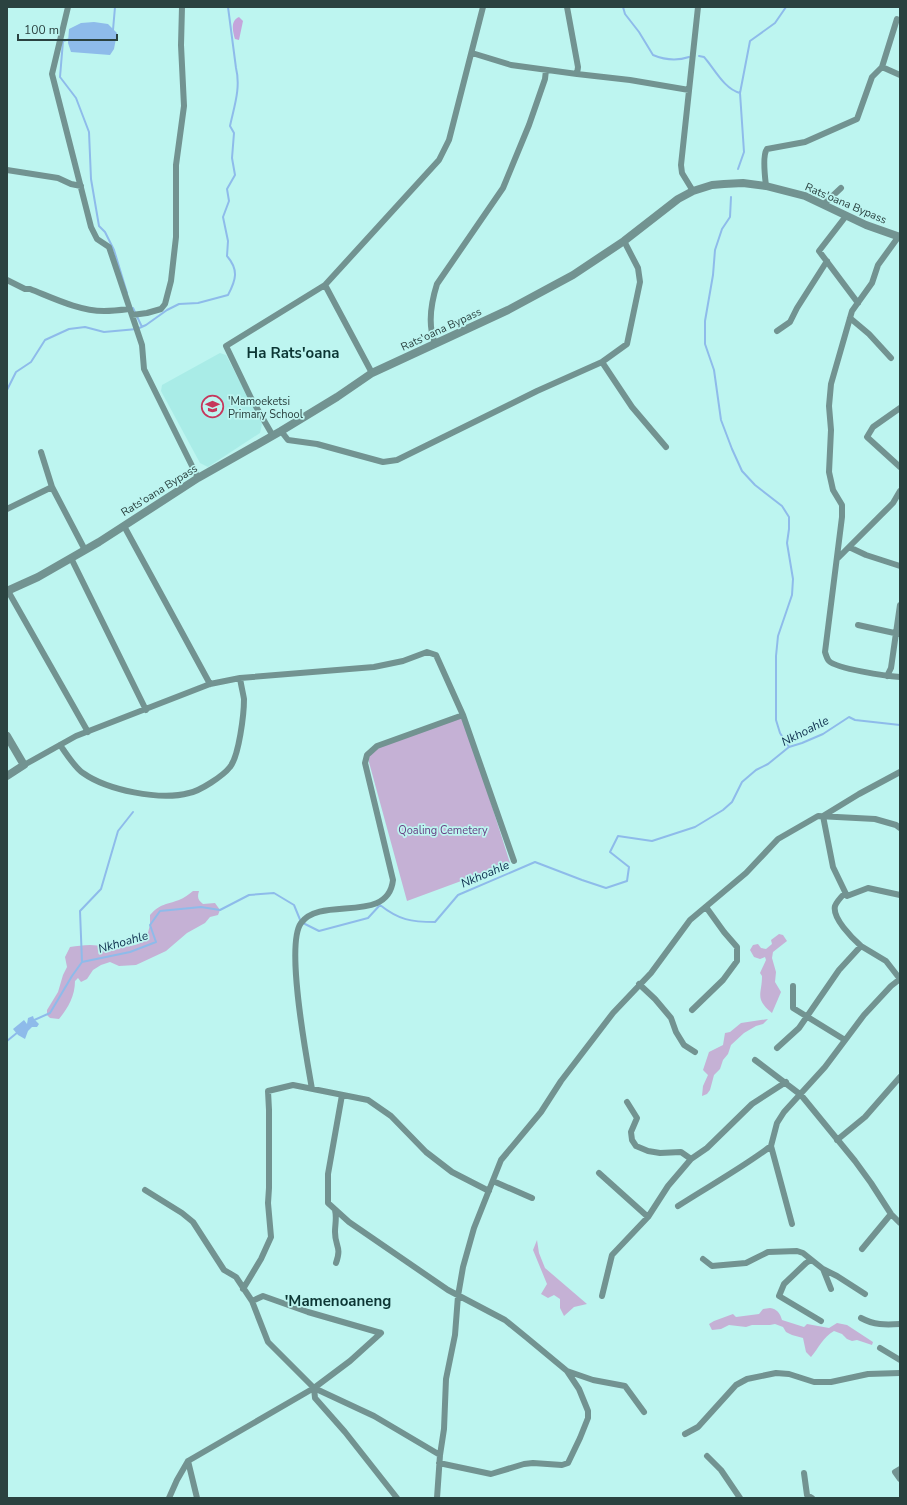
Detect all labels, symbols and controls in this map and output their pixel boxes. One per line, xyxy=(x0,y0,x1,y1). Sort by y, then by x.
scale bar xyxy=(18,16,117,42)
text: 100 m xyxy=(24,22,59,38)
street label: Rats'oana Bypass xyxy=(803,179,889,227)
street label: Rats'oana Bypass xyxy=(398,304,484,355)
district label: Ha Rats'oana xyxy=(247,343,339,363)
school or university icon: 'Mamoeketsi Primary School xyxy=(199,394,225,420)
place label: 'Mamoeketsi Primary School xyxy=(228,394,304,422)
street label: Rats'oana Bypass xyxy=(118,461,200,520)
water label: Nkhoahle xyxy=(778,712,832,750)
park label: Qoaling Cemetery xyxy=(398,823,488,838)
water label: Nkhoahle xyxy=(458,856,512,891)
water label: Nkhoahle xyxy=(96,927,150,957)
district label: 'Mamenoaneng xyxy=(285,1291,391,1311)

